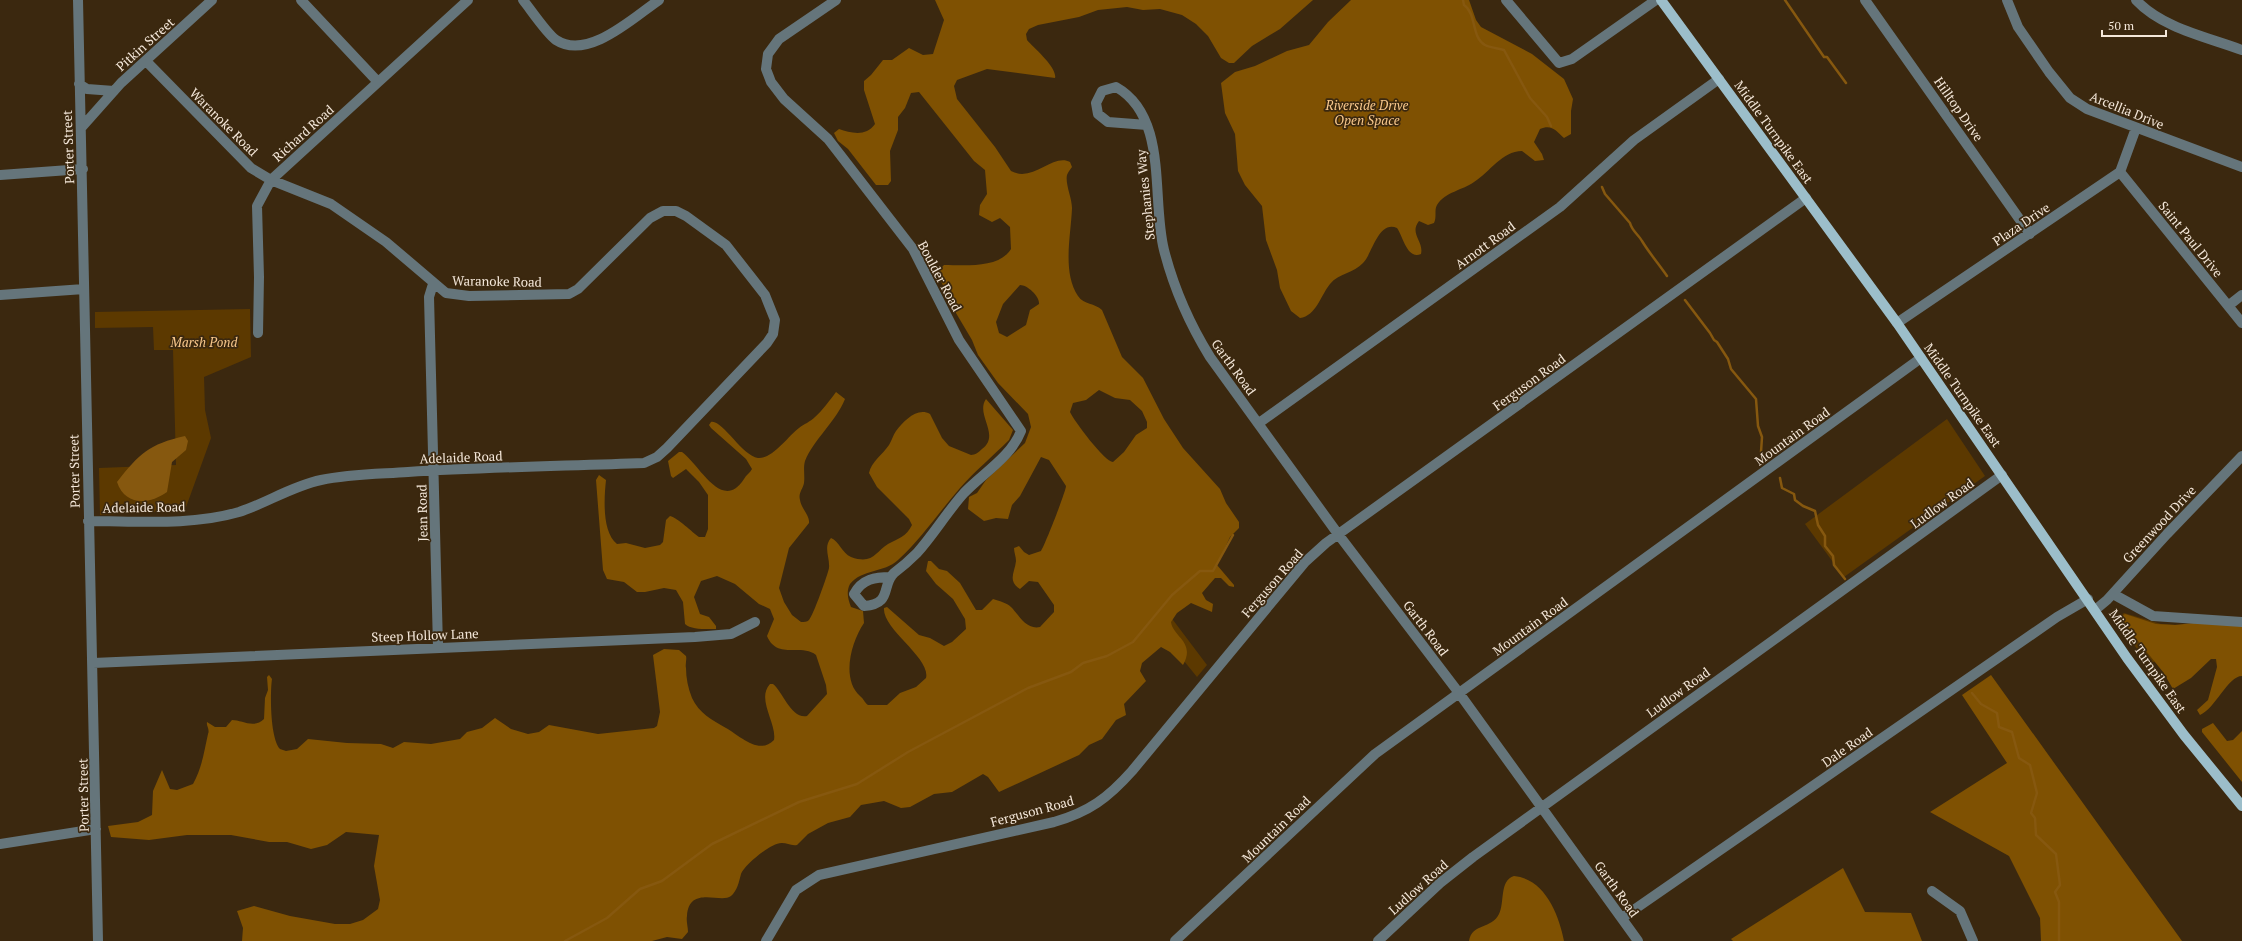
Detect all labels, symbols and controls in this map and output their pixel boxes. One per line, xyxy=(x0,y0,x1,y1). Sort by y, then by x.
scale bar xyxy=(2102,12,2166,38)
street label: Pitkin Street xyxy=(112,13,178,75)
text: 50 m xyxy=(2108,18,2135,33)
street label: Hilltop Drive xyxy=(1930,73,1988,145)
street label: Middle Turnpike East xyxy=(1731,77,1818,187)
street label: Waranoke Road xyxy=(186,84,262,160)
street label: Arcellia Drive xyxy=(2087,87,2167,133)
park label: Riverside Drive Open Space xyxy=(1325,96,1409,129)
street label: Richard Road xyxy=(268,101,338,165)
street label: Porter Street xyxy=(58,110,78,184)
street label: Stephanies Way xyxy=(1131,148,1159,241)
street label: Saint Paul Drive xyxy=(2155,197,2227,281)
street label: Plaza Drive xyxy=(1989,198,2053,250)
street label: Arnott Road xyxy=(1451,217,1519,273)
street label: Boulder Road xyxy=(914,238,966,314)
street label: Waranoke Road xyxy=(452,271,542,291)
park label: Marsh Pond xyxy=(170,333,239,351)
street label: Garth Road xyxy=(1208,335,1260,399)
street label: Middle Turnpike East xyxy=(1920,339,2006,451)
street label: Ferguson Road xyxy=(1489,350,1569,414)
street label: Mountain Road xyxy=(1751,403,1833,469)
street label: Porter Street xyxy=(64,434,84,508)
street label: Adelaide Road xyxy=(419,447,503,467)
street label: Ludlow Road xyxy=(1907,474,1977,532)
street label: Greenwood Drive xyxy=(2118,481,2200,567)
street label: Jean Road xyxy=(413,484,431,542)
street label: Adelaide Road xyxy=(102,497,186,517)
street label: Ferguson Road xyxy=(1237,545,1307,621)
street label: Mountain Road xyxy=(1489,593,1571,659)
street label: Garth Road xyxy=(1399,597,1453,659)
street label: Middle Turnpike East xyxy=(2105,605,2191,717)
street label: Steep Hollow Lane xyxy=(371,624,479,646)
street label: Ludlow Road xyxy=(1643,663,1713,721)
street label: Dale Road xyxy=(1818,723,1876,771)
street label: Porter Street xyxy=(73,758,93,832)
street label: Ferguson Road xyxy=(988,791,1076,831)
street label: Mountain Road xyxy=(1238,792,1314,866)
street label: Ludlow Road xyxy=(1384,855,1452,919)
street label: Garth Road xyxy=(1591,857,1643,921)

